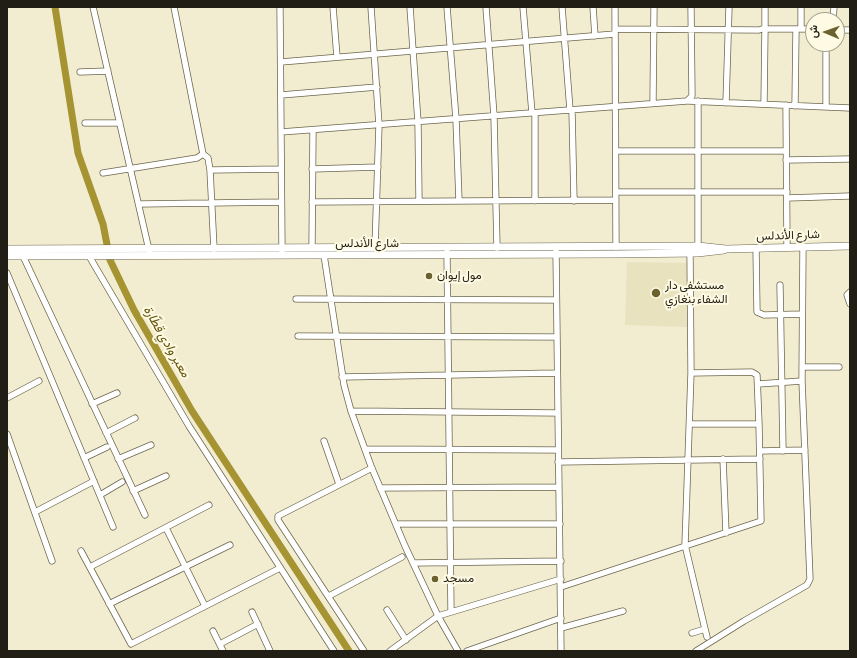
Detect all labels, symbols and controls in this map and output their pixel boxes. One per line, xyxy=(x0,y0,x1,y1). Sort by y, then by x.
north arrow xyxy=(805,12,845,52)
text: ش xyxy=(807,25,820,38)
street label: شارع الأندلس xyxy=(756,228,820,244)
street label: شارع الأندلس xyxy=(335,237,399,251)
place label: مول إيوان xyxy=(437,269,482,283)
marker: مول إيوان xyxy=(424,271,434,281)
place label: مستشفى دار الشفاء بنغازي xyxy=(665,279,727,307)
marker: مستشفى دار الشفاء بنغازي xyxy=(650,287,662,299)
water label: معبر وادي قطّارة xyxy=(139,304,193,380)
place label: مسجد xyxy=(443,572,474,586)
marker: مسجد xyxy=(430,574,440,584)

